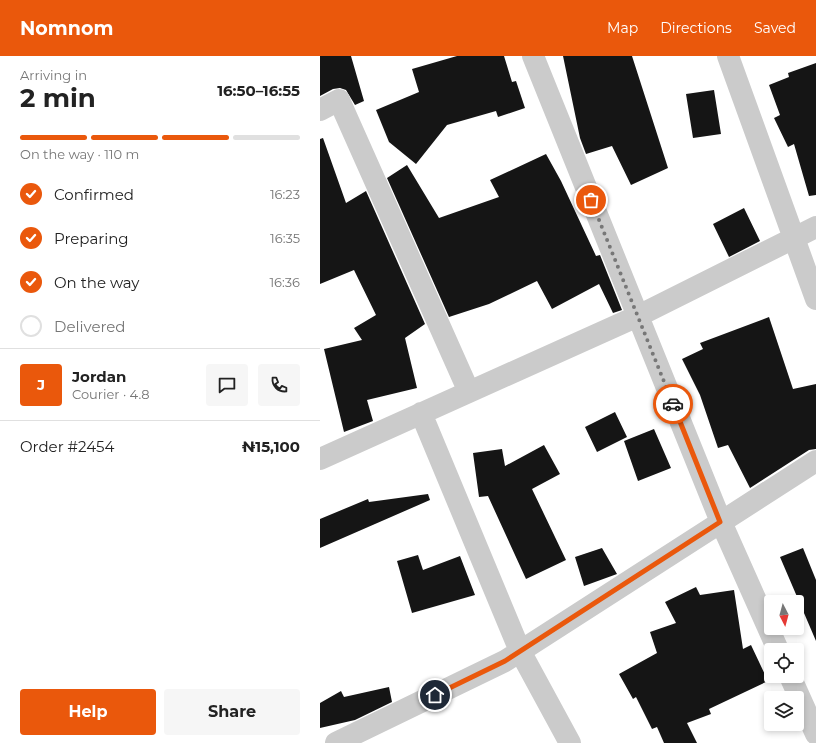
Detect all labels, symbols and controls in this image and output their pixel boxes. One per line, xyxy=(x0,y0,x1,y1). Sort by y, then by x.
text: Nomnom xyxy=(20,17,113,40)
text: Map xyxy=(607,19,638,37)
text: Directions xyxy=(660,19,732,37)
text: Saved xyxy=(754,19,796,37)
text: Arriving in xyxy=(20,67,87,83)
text: 16:50–16:55 xyxy=(217,81,300,100)
text: 2 min xyxy=(20,82,96,114)
text: On the way · 110 m xyxy=(20,146,139,162)
icon: check xyxy=(20,183,42,205)
pin xyxy=(574,183,608,217)
text: Confirmed xyxy=(54,185,134,204)
text: 16:23 xyxy=(270,186,300,202)
icon: bag xyxy=(580,189,602,211)
icon: check xyxy=(20,227,42,249)
text: Preparing xyxy=(54,229,129,248)
text: 16:35 xyxy=(270,230,300,246)
icon: check xyxy=(20,271,42,293)
text: On the way xyxy=(54,273,139,292)
text: 16:36 xyxy=(269,274,300,290)
text: Delivered xyxy=(54,317,126,336)
button: chat xyxy=(206,364,248,406)
button: phone xyxy=(258,364,300,406)
text: Jordan xyxy=(72,367,126,386)
text: J xyxy=(37,375,45,394)
courier xyxy=(653,384,693,424)
text: Courier · 4.8 xyxy=(72,386,150,402)
icon: car xyxy=(662,393,684,415)
text: Order #2454 xyxy=(20,437,115,456)
text: ₦15,100 xyxy=(242,437,300,456)
north arrow xyxy=(764,595,804,635)
map controls xyxy=(764,595,804,731)
button: locate xyxy=(764,643,804,683)
pin xyxy=(418,678,452,712)
icon: home xyxy=(424,684,446,706)
button: Help xyxy=(20,689,156,735)
button: Share xyxy=(164,689,300,735)
button: layers xyxy=(764,691,804,731)

